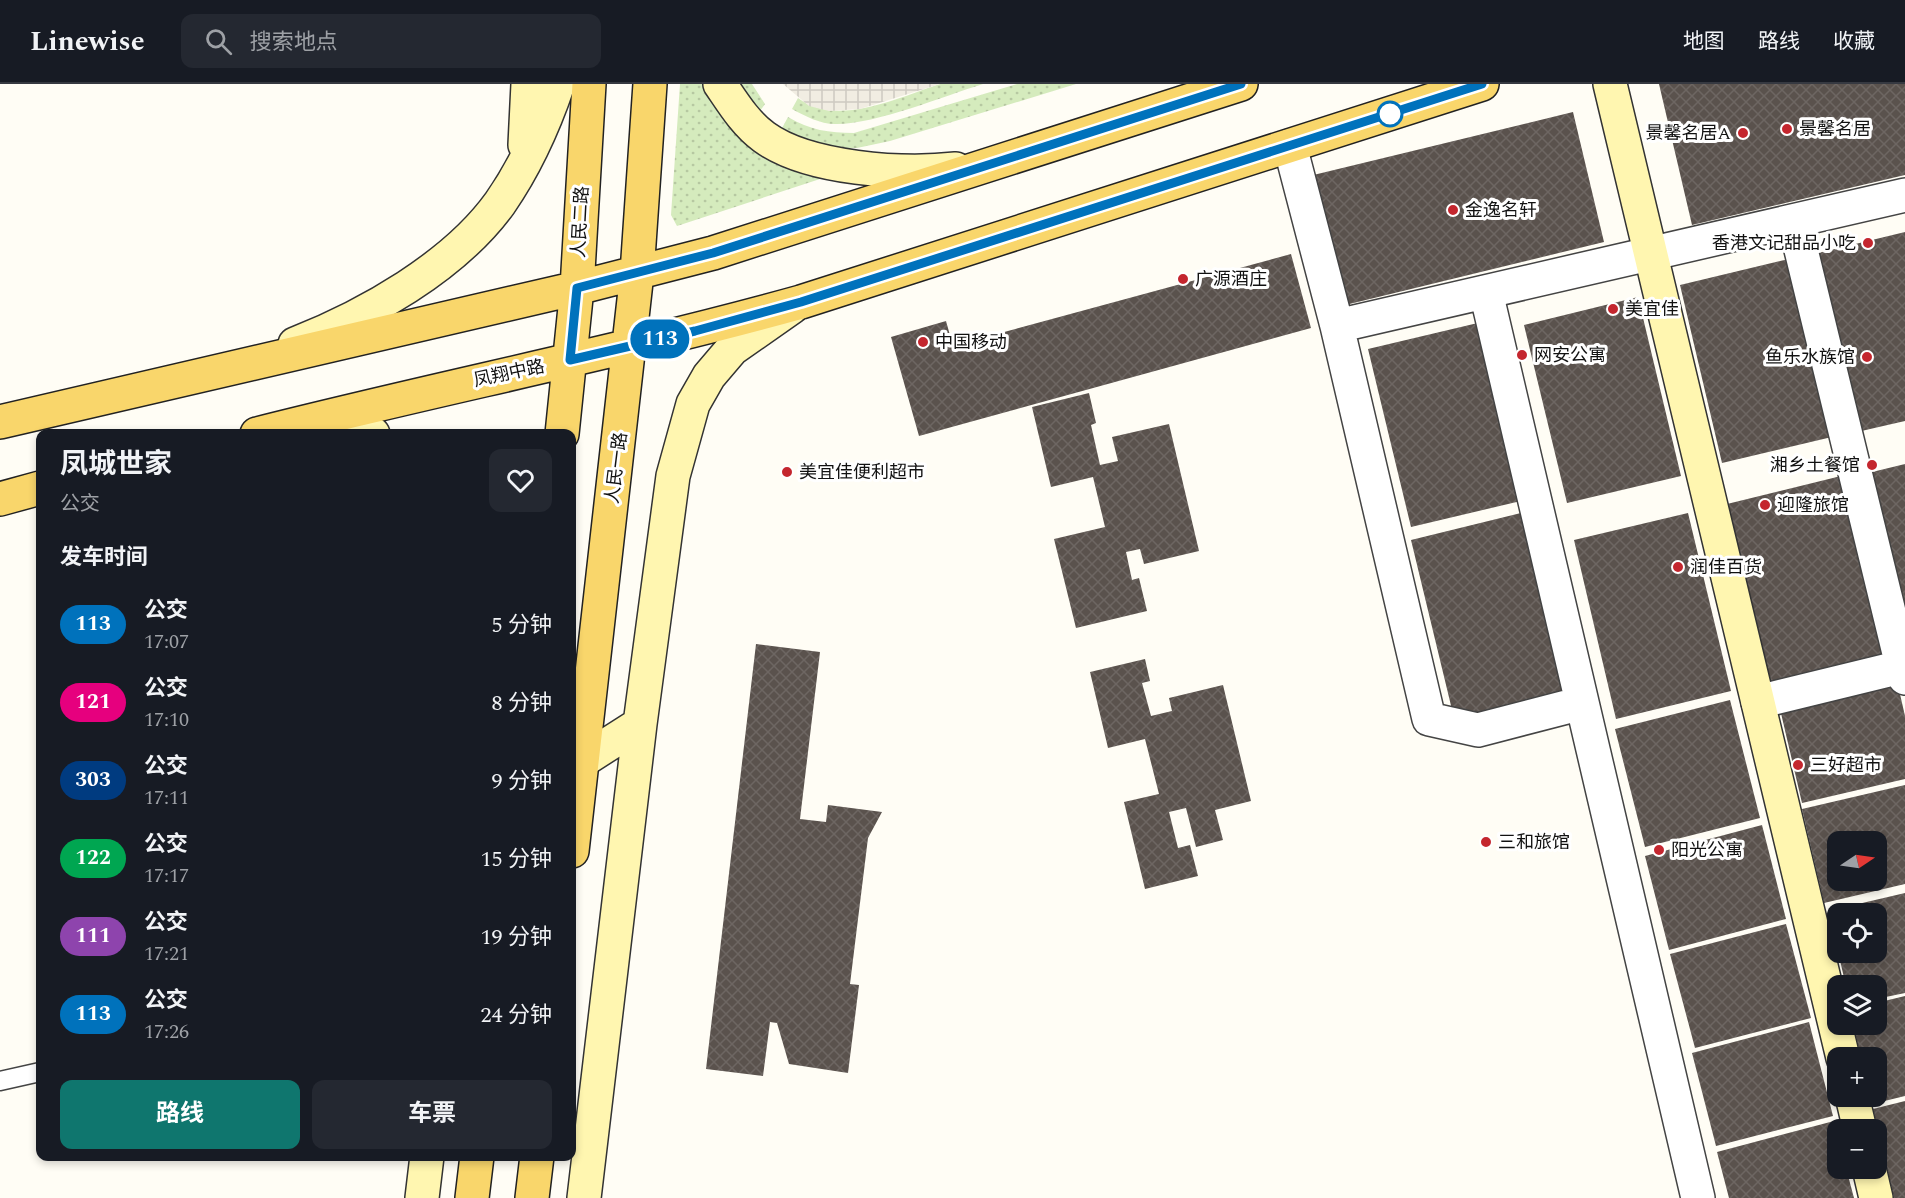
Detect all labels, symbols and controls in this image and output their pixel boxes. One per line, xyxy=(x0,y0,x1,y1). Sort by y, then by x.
search box xyxy=(181,14,601,68)
text: Linewise xyxy=(30,20,145,63)
icon: search xyxy=(202,25,235,58)
text: 搜索地点 xyxy=(250,26,338,59)
text: 地图 xyxy=(1683,26,1725,58)
text: 路线 xyxy=(1758,26,1800,58)
text: 收藏 xyxy=(1833,26,1875,58)
unlabelled marker xyxy=(1377,101,1403,127)
place label: 景馨名居 xyxy=(1799,116,1871,143)
place label: 景馨名居A xyxy=(1646,120,1731,147)
marker: 景馨名居 xyxy=(1780,122,1794,136)
marker: 景馨名居A xyxy=(1736,126,1750,140)
street label: 人民二路 xyxy=(565,185,596,259)
place label: 金逸名轩 xyxy=(1465,197,1537,224)
marker: 金逸名轩 xyxy=(1446,203,1460,217)
place label: 香港文记甜品小吃 xyxy=(1712,230,1856,257)
marker: 香港文记甜品小吃 xyxy=(1861,236,1875,250)
place label: 广源酒庄 xyxy=(1195,266,1267,293)
marker: 广源酒庄 xyxy=(1176,272,1190,286)
place label: 美宜佳 xyxy=(1625,296,1679,323)
marker: 美宜佳 xyxy=(1606,302,1620,316)
line badge: 113 xyxy=(626,320,694,358)
text: 113 xyxy=(642,323,678,355)
place label: 中国移动 xyxy=(935,329,1007,356)
marker: 中国移动 xyxy=(916,335,930,349)
place label: 网安公寓 xyxy=(1534,342,1606,369)
place label: 鱼乐水族馆 xyxy=(1765,344,1855,371)
marker: 网安公寓 xyxy=(1515,348,1529,362)
marker: 鱼乐水族馆 xyxy=(1860,350,1874,364)
street label: 凤翔中路 xyxy=(471,353,547,394)
street label: 人民一路 xyxy=(599,431,634,505)
text: 凤城世家 xyxy=(60,443,172,486)
button: heart xyxy=(489,449,552,512)
place label: 湘乡土餐馆 xyxy=(1770,452,1860,479)
marker: 湘乡土餐馆 xyxy=(1865,458,1879,472)
place label: 美宜佳便利超市 xyxy=(799,459,925,486)
marker: 美宜佳便利超市 xyxy=(780,465,794,479)
text: 公交 xyxy=(60,489,100,519)
place label: 迎隆旅馆 xyxy=(1777,492,1849,519)
marker: 迎隆旅馆 xyxy=(1758,498,1772,512)
text: 发车时间 xyxy=(60,541,148,574)
place label: 润佳百货 xyxy=(1690,554,1762,581)
marker: 润佳百货 xyxy=(1671,560,1685,574)
text: 公交 xyxy=(144,594,188,627)
text: 113 xyxy=(75,608,111,640)
text: 5 分钟 xyxy=(491,609,552,642)
text: 17:07 xyxy=(144,627,189,657)
text: 公交 xyxy=(144,672,188,705)
text: 121 xyxy=(75,686,111,718)
text: 8 分钟 xyxy=(491,687,552,720)
text: 17:10 xyxy=(144,705,189,735)
text: 公交 xyxy=(144,750,188,783)
place label: 三好超市 xyxy=(1810,752,1882,779)
marker: 三好超市 xyxy=(1791,758,1805,772)
text: 303 xyxy=(75,764,111,796)
text: 9 分钟 xyxy=(491,765,552,798)
text: 17:11 xyxy=(144,783,189,813)
text: 公交 xyxy=(144,828,188,861)
place label: 三和旅馆 xyxy=(1498,829,1570,856)
north arrow xyxy=(1827,831,1887,891)
map controls xyxy=(1827,831,1887,1179)
marker: 三和旅馆 xyxy=(1479,835,1493,849)
place label: 阳光公寓 xyxy=(1671,837,1743,864)
text: 122 xyxy=(75,842,111,874)
text: 15 分钟 xyxy=(480,843,552,876)
marker: 阳光公寓 xyxy=(1652,843,1666,857)
text: 17:17 xyxy=(144,861,189,891)
button: locate xyxy=(1827,903,1887,963)
text: 公交 xyxy=(144,906,188,939)
text: 111 xyxy=(75,920,111,952)
text: 19 分钟 xyxy=(480,921,552,954)
text: 17:21 xyxy=(144,939,189,969)
button: layers xyxy=(1827,975,1887,1035)
text: 公交 xyxy=(144,984,188,1017)
text: 113 xyxy=(75,998,111,1030)
text: 24 分钟 xyxy=(480,999,552,1032)
text: 17:26 xyxy=(144,1017,189,1047)
button: + xyxy=(1827,1047,1887,1107)
button: 路线 xyxy=(60,1080,300,1149)
button: 车票 xyxy=(312,1080,552,1149)
button: − xyxy=(1827,1119,1887,1179)

